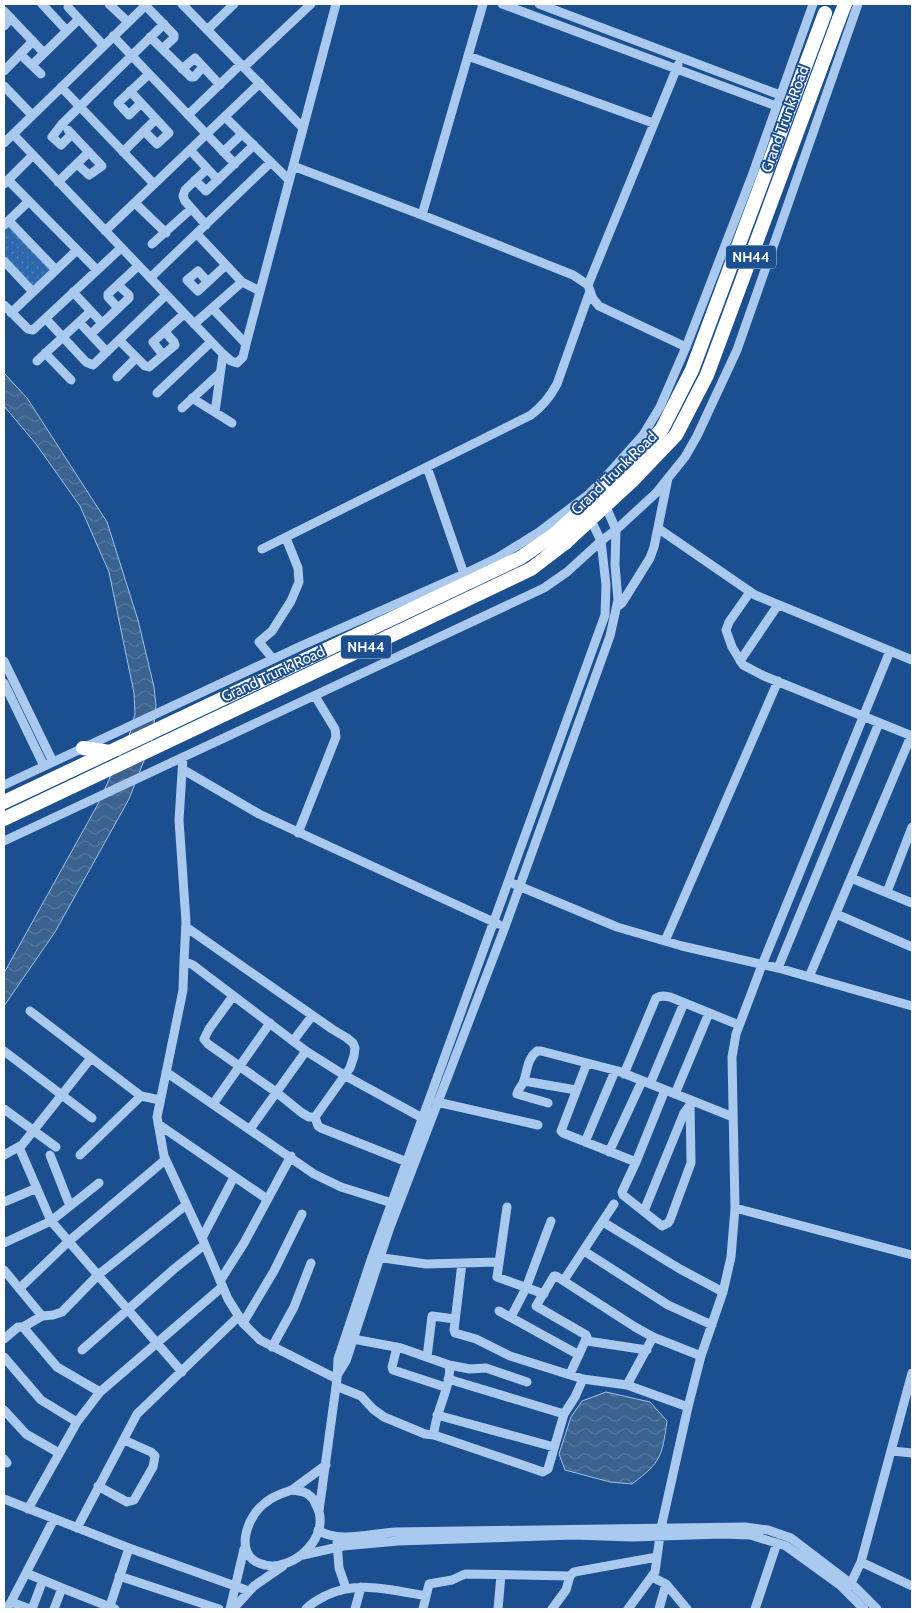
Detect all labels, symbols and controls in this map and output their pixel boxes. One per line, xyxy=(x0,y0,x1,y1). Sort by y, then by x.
street label: Grand Trunk Road xyxy=(757,63,813,175)
road number: NH44 xyxy=(726,246,776,268)
street label: Grand Trunk Road xyxy=(567,428,661,518)
road number: NH44 xyxy=(341,636,391,659)
street label: Grand Trunk Road xyxy=(218,642,328,706)

